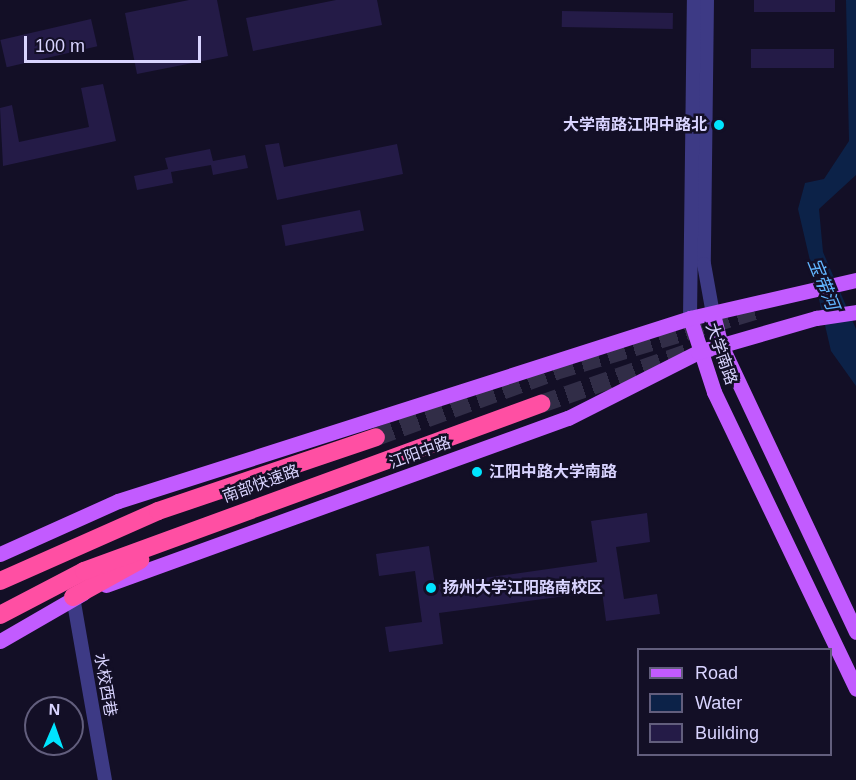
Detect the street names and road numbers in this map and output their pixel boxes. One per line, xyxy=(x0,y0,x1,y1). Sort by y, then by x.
street label: 大学南路 xyxy=(702,321,740,387)
street label: 江阳中路 xyxy=(387,433,453,473)
street label: 南部快速路 xyxy=(220,461,302,507)
street label: 水校西巷 xyxy=(90,652,120,718)

